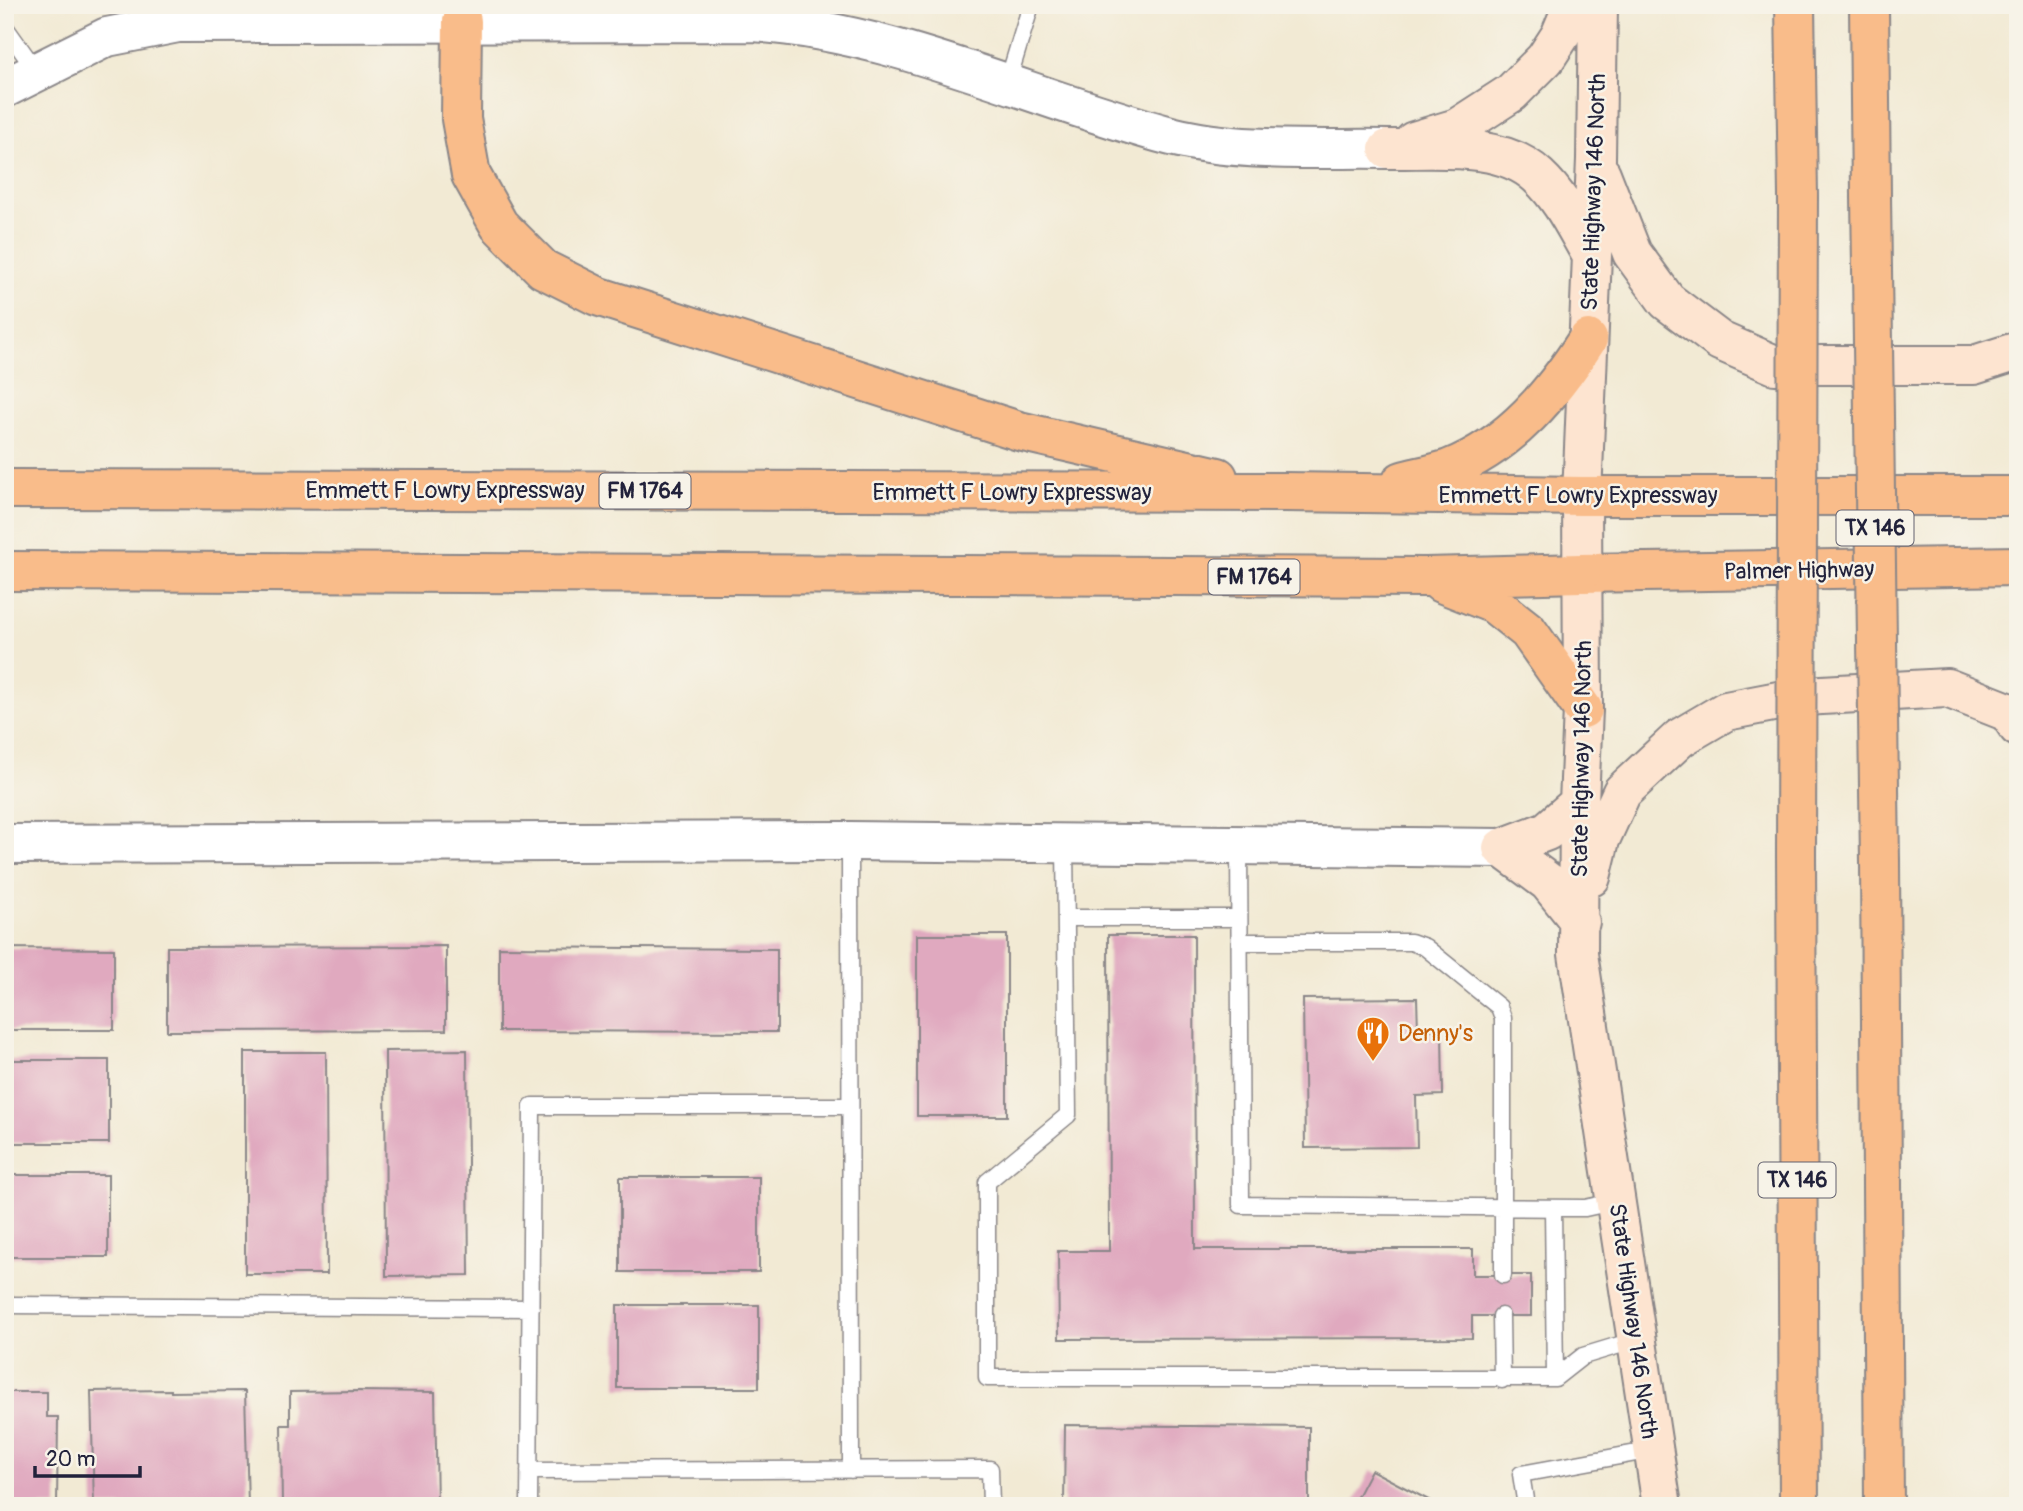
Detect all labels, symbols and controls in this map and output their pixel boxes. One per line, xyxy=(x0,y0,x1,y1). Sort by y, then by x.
street label: State Highway 146 North xyxy=(1575,73,1612,311)
road number: FM 1764 xyxy=(600,474,690,508)
street label: Emmett F Lowry Expressway xyxy=(305,476,585,505)
street label: Emmett F Lowry Expressway xyxy=(872,478,1152,507)
street label: Emmett F Lowry Expressway xyxy=(1438,481,1718,510)
road number: TX 146 xyxy=(1836,510,1913,546)
street label: Palmer Highway xyxy=(1724,555,1875,586)
road number: FM 1764 xyxy=(1208,560,1300,594)
street label: State Highway 146 North xyxy=(1565,640,1598,878)
restaurant icon: Denny's xyxy=(1354,1014,1392,1063)
place label: Denny's xyxy=(1398,1019,1473,1048)
road number: TX 146 xyxy=(1758,1162,1836,1198)
street label: State Highway 146 North xyxy=(1603,1201,1664,1441)
scale bar xyxy=(35,1434,140,1478)
text: 20 m xyxy=(46,1446,95,1473)

